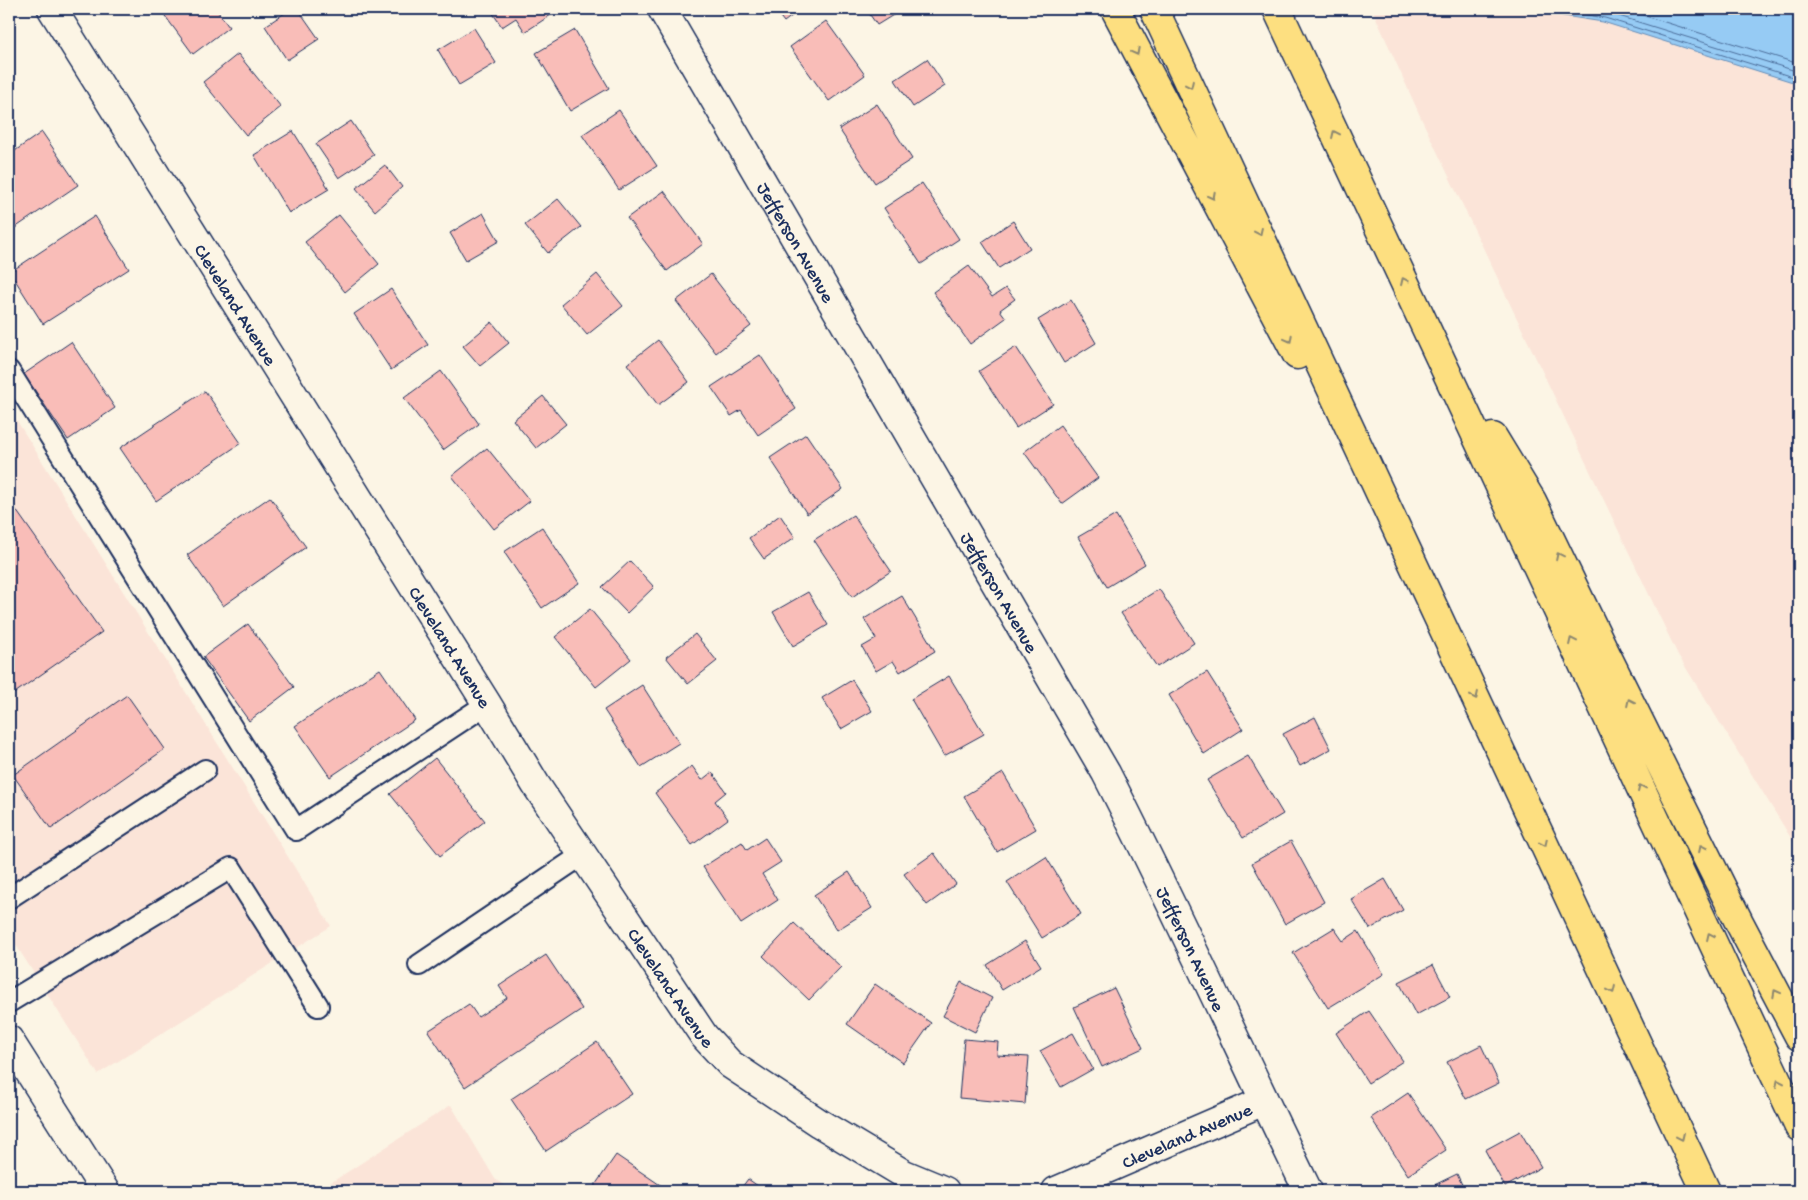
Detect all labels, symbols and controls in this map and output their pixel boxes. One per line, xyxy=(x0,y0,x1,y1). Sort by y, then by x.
one-way arrow xyxy=(1130,47,1140,56)
one-way arrow xyxy=(1184,80,1194,89)
one-way arrow xyxy=(1331,130,1341,139)
street label: Jefferson Avenue xyxy=(750,179,838,308)
one-way arrow xyxy=(1206,191,1216,200)
one-way arrow xyxy=(1252,227,1263,236)
street label: Cleveland Avenue xyxy=(187,241,280,371)
one-way arrow xyxy=(1399,277,1410,286)
one-way arrow xyxy=(1283,334,1293,343)
street label: Jefferson Avenue xyxy=(954,529,1042,658)
one-way arrow xyxy=(1555,552,1565,561)
street label: Cleveland Avenue xyxy=(401,583,495,714)
one-way arrow xyxy=(1568,637,1578,646)
one-way arrow xyxy=(1469,691,1479,700)
one-way arrow xyxy=(1626,699,1636,708)
one-way arrow xyxy=(1637,784,1647,793)
one-way arrow xyxy=(1537,838,1548,847)
one-way arrow xyxy=(1698,844,1708,853)
street label: Jefferson Avenue xyxy=(1149,884,1229,1016)
street label: Cleveland Avenue xyxy=(620,925,717,1054)
one-way arrow xyxy=(1705,932,1716,941)
one-way arrow xyxy=(1606,985,1617,994)
one-way arrow xyxy=(1773,989,1783,998)
one-way arrow xyxy=(1774,1079,1785,1088)
street label: Cleveland Avenue xyxy=(1119,1100,1256,1176)
one-way arrow xyxy=(1675,1132,1685,1141)

